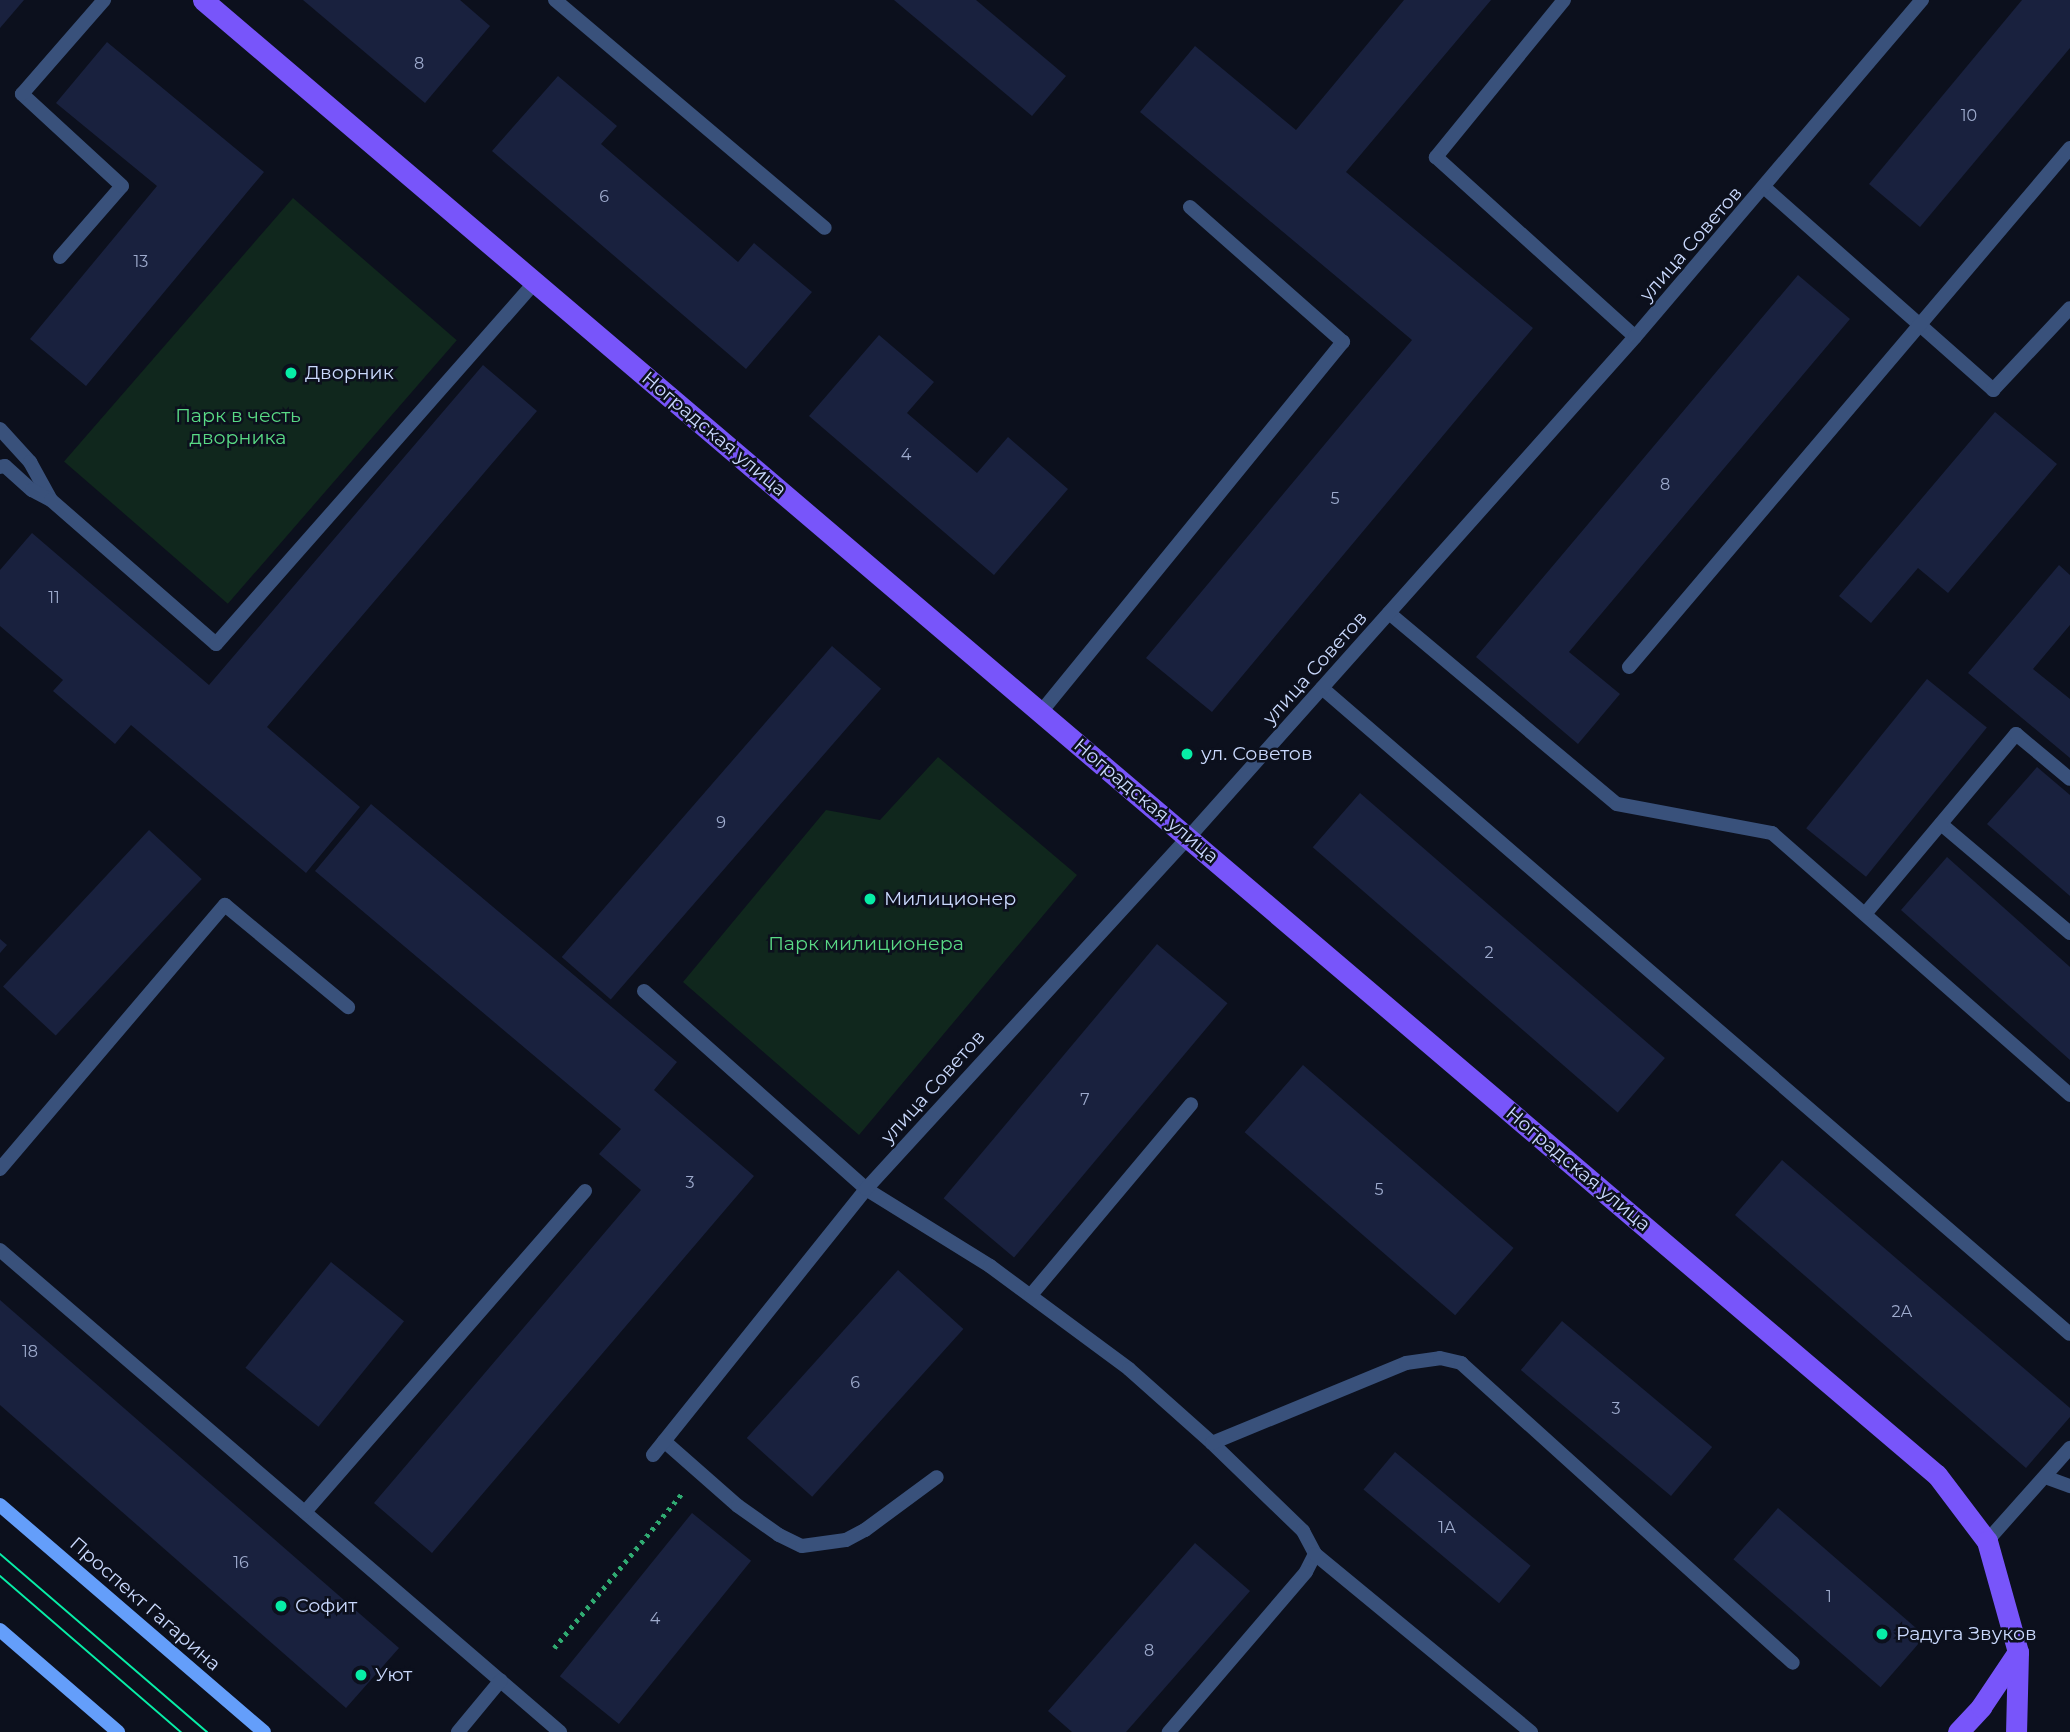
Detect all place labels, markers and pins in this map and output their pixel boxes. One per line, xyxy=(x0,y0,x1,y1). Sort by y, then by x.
place label: Дворник xyxy=(305,362,394,384)
marker: Дворник xyxy=(283,365,299,381)
place label: ул. Советов xyxy=(1201,743,1312,765)
marker: ул. Советов xyxy=(1179,746,1195,762)
place label: Милиционер xyxy=(884,888,1016,910)
marker: Милиционер xyxy=(862,891,878,907)
place label: Софит xyxy=(295,1595,357,1617)
marker: Софит xyxy=(273,1598,289,1614)
place label: Радуга Звуков xyxy=(1896,1623,2037,1645)
marker: Радуга Звуков xyxy=(1874,1626,1890,1642)
place label: Уют xyxy=(375,1664,412,1686)
marker: Уют xyxy=(353,1667,369,1683)

